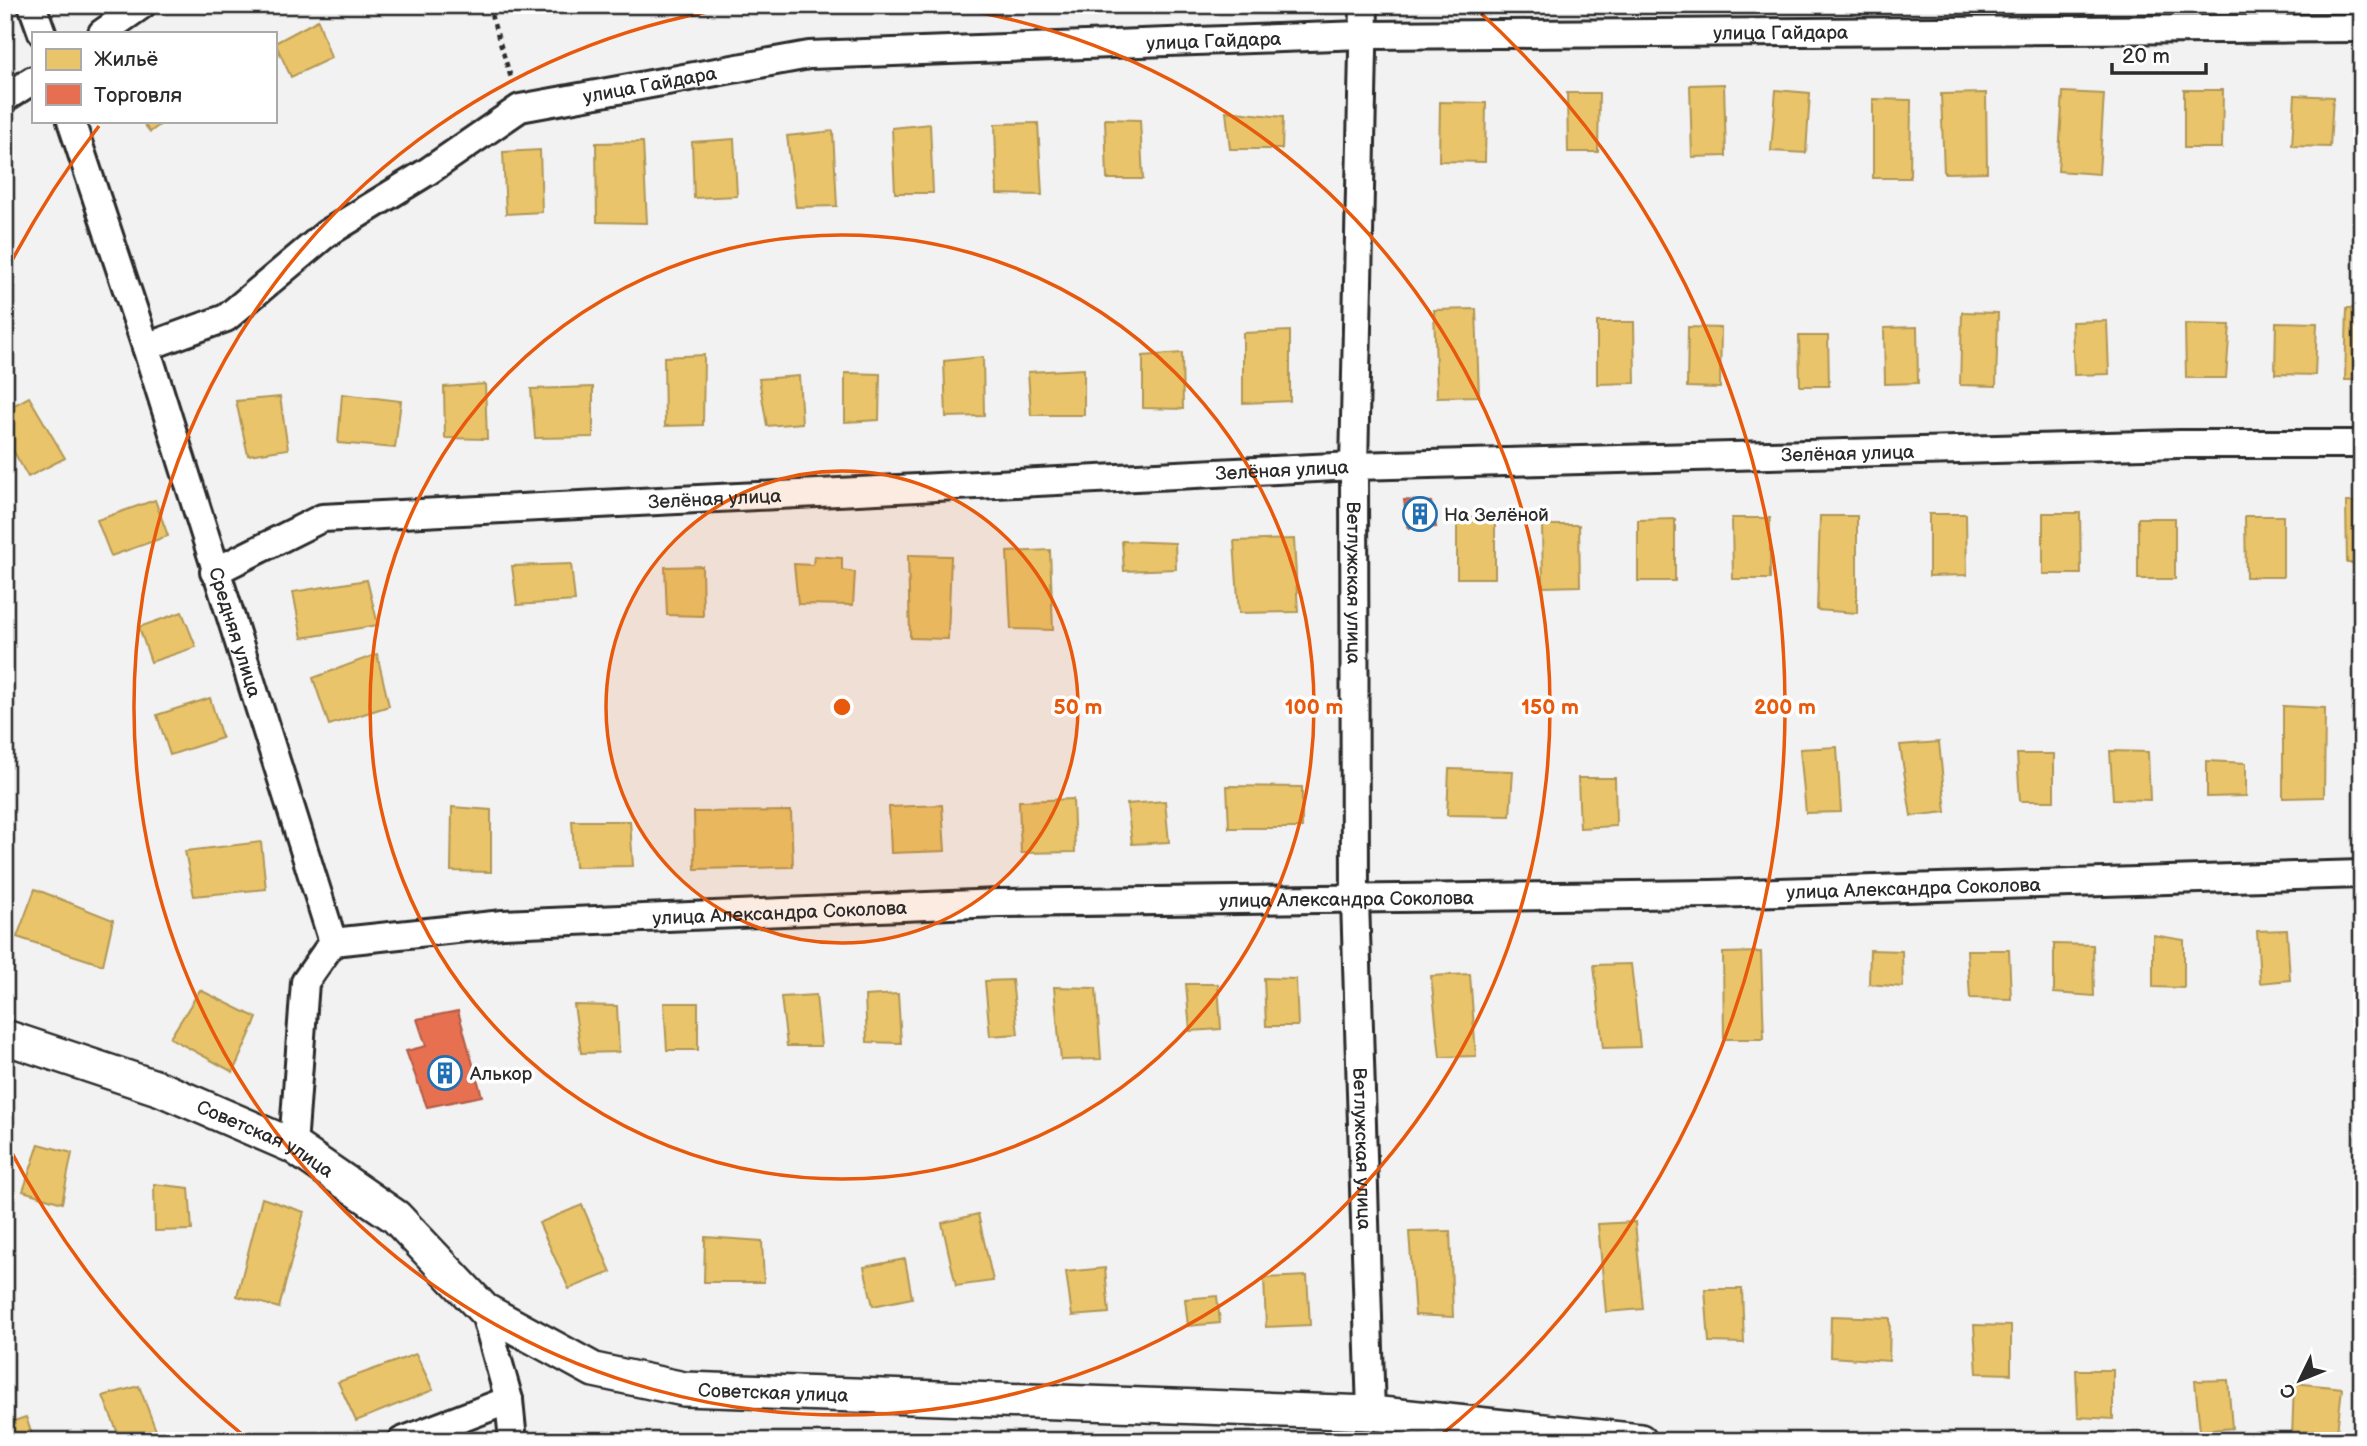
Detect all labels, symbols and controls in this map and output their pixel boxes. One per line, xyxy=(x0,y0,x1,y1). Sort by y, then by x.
street label: улица Гайдара xyxy=(1713,22,1848,46)
street label: улица Гайдара xyxy=(1146,28,1282,56)
legend xyxy=(32,32,276,122)
scale bar xyxy=(2112,32,2206,76)
text: 20 m xyxy=(2122,44,2170,69)
text: Жильё xyxy=(94,47,158,72)
street label: улица Гайдара xyxy=(581,62,719,109)
text: Торговля xyxy=(94,83,182,108)
street label: Зелёная улица xyxy=(1781,441,1915,468)
street label: Зелёная улица xyxy=(1215,456,1349,486)
street label: Зелёная улица xyxy=(648,485,782,515)
building icon: На Зелёной xyxy=(1401,495,1439,533)
street label: Ветлужская улица xyxy=(1341,502,1364,664)
place label: На Зелёной xyxy=(1444,504,1549,527)
street label: Средняя улица xyxy=(203,565,265,701)
centre of rings xyxy=(830,695,854,719)
text: 50 m xyxy=(1054,695,1102,720)
text: 100 m xyxy=(1285,695,1343,720)
text: 150 m xyxy=(1521,695,1579,720)
text: 200 m xyxy=(1754,695,1816,720)
street label: улица Александра Соколова xyxy=(1786,874,2041,905)
street label: улица Александра Соколова xyxy=(1219,887,1474,913)
street label: улица Александра Соколова xyxy=(652,897,908,931)
building icon: Алькор xyxy=(426,1054,464,1092)
place label: Алькор xyxy=(469,1063,532,1086)
street label: Ветлужская улица xyxy=(1347,1067,1375,1230)
street label: Советская улица xyxy=(193,1096,337,1183)
north arrow xyxy=(2266,1344,2336,1414)
text: С xyxy=(2276,1378,2302,1403)
street label: Советская улица xyxy=(698,1379,849,1408)

